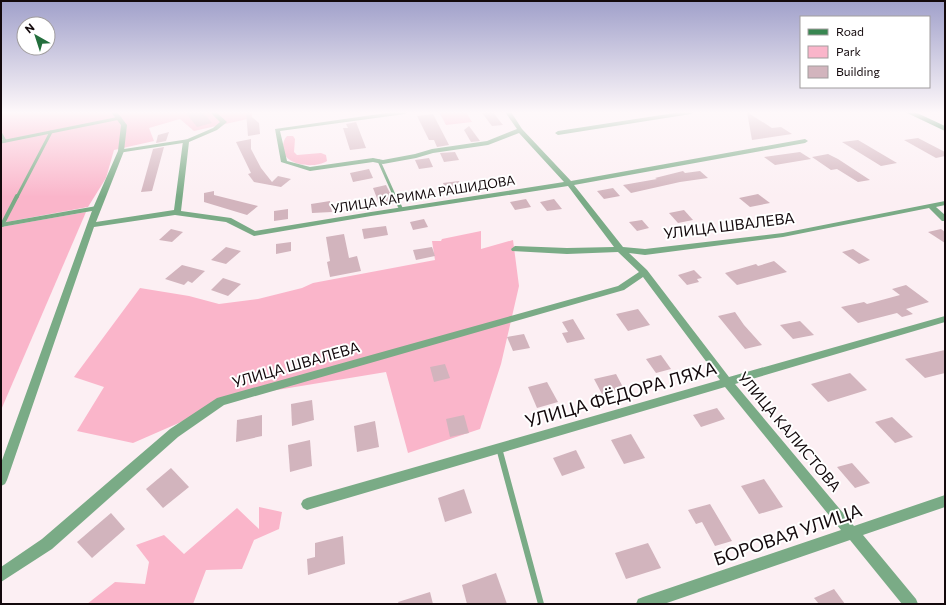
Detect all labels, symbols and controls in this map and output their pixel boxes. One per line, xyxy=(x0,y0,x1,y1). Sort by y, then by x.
north arrow xyxy=(16,16,56,56)
legend xyxy=(800,16,930,88)
text: N xyxy=(22,20,37,35)
text: Road xyxy=(836,24,864,38)
text: Park xyxy=(836,44,862,58)
text: Building xyxy=(836,64,880,78)
street label: УЛИЦА КАРИМА РАШИДОВА xyxy=(330,172,516,216)
street label: УЛИЦА ШВАЛЕВА xyxy=(662,208,795,242)
street label: УЛИЦА ШВАЛЕВА xyxy=(230,337,362,391)
street label: УЛИЦА ФЁДОРА ЛЯХА xyxy=(522,356,719,432)
street label: УЛИЦА КАЛИСТОВА xyxy=(734,368,845,495)
street label: БОРОВАЯ УЛИЦА xyxy=(711,498,865,570)

